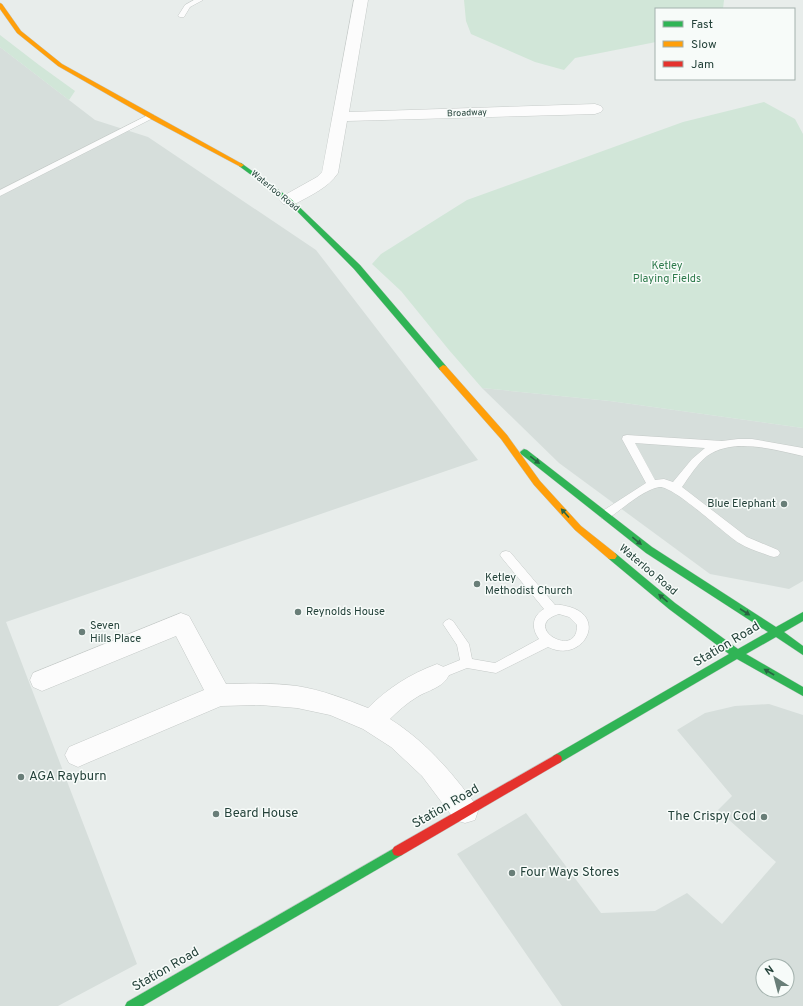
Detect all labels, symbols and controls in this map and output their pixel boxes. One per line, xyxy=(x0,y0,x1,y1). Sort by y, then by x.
legend xyxy=(655,8,795,80)
text: Fast xyxy=(691,17,713,33)
text: Slow xyxy=(691,37,717,53)
text: Jam xyxy=(691,57,714,73)
street label: Broadway xyxy=(447,107,487,119)
street label: Waterloo Road xyxy=(249,168,301,214)
park label: Ketley Playing Fields xyxy=(633,259,701,286)
one-way arrow xyxy=(529,456,540,465)
place label: Blue Elephant xyxy=(707,497,776,511)
marker: Blue Elephant xyxy=(779,499,789,509)
one-way arrow xyxy=(560,508,569,518)
one-way arrow xyxy=(632,536,642,545)
street label: Waterloo Road xyxy=(616,541,680,599)
place label: Ketley Methodist Church xyxy=(485,571,572,598)
marker: Ketley Methodist Church xyxy=(472,579,482,589)
one-way arrow xyxy=(657,594,668,603)
place label: Reynolds House xyxy=(306,605,385,619)
marker: Reynolds House xyxy=(293,607,303,617)
one-way arrow xyxy=(740,608,750,616)
place label: Seven Hills Place xyxy=(90,619,141,646)
street label: Station Road xyxy=(691,619,763,671)
marker: Seven Hills Place xyxy=(77,627,87,637)
one-way arrow xyxy=(763,669,775,676)
place label: AGA Rayburn xyxy=(29,769,107,785)
marker: AGA Rayburn xyxy=(16,772,26,782)
street label: Station Road xyxy=(410,781,482,833)
place label: Beard House xyxy=(224,806,298,822)
marker: Beard House xyxy=(211,809,221,819)
place label: The Crispy Cod xyxy=(668,809,756,825)
marker: The Crispy Cod xyxy=(759,812,769,822)
place label: Four Ways Stores xyxy=(520,865,619,881)
marker: Four Ways Stores xyxy=(507,868,517,878)
street label: Station Road xyxy=(130,944,202,996)
north arrow xyxy=(755,958,795,998)
text: N xyxy=(762,963,777,979)

